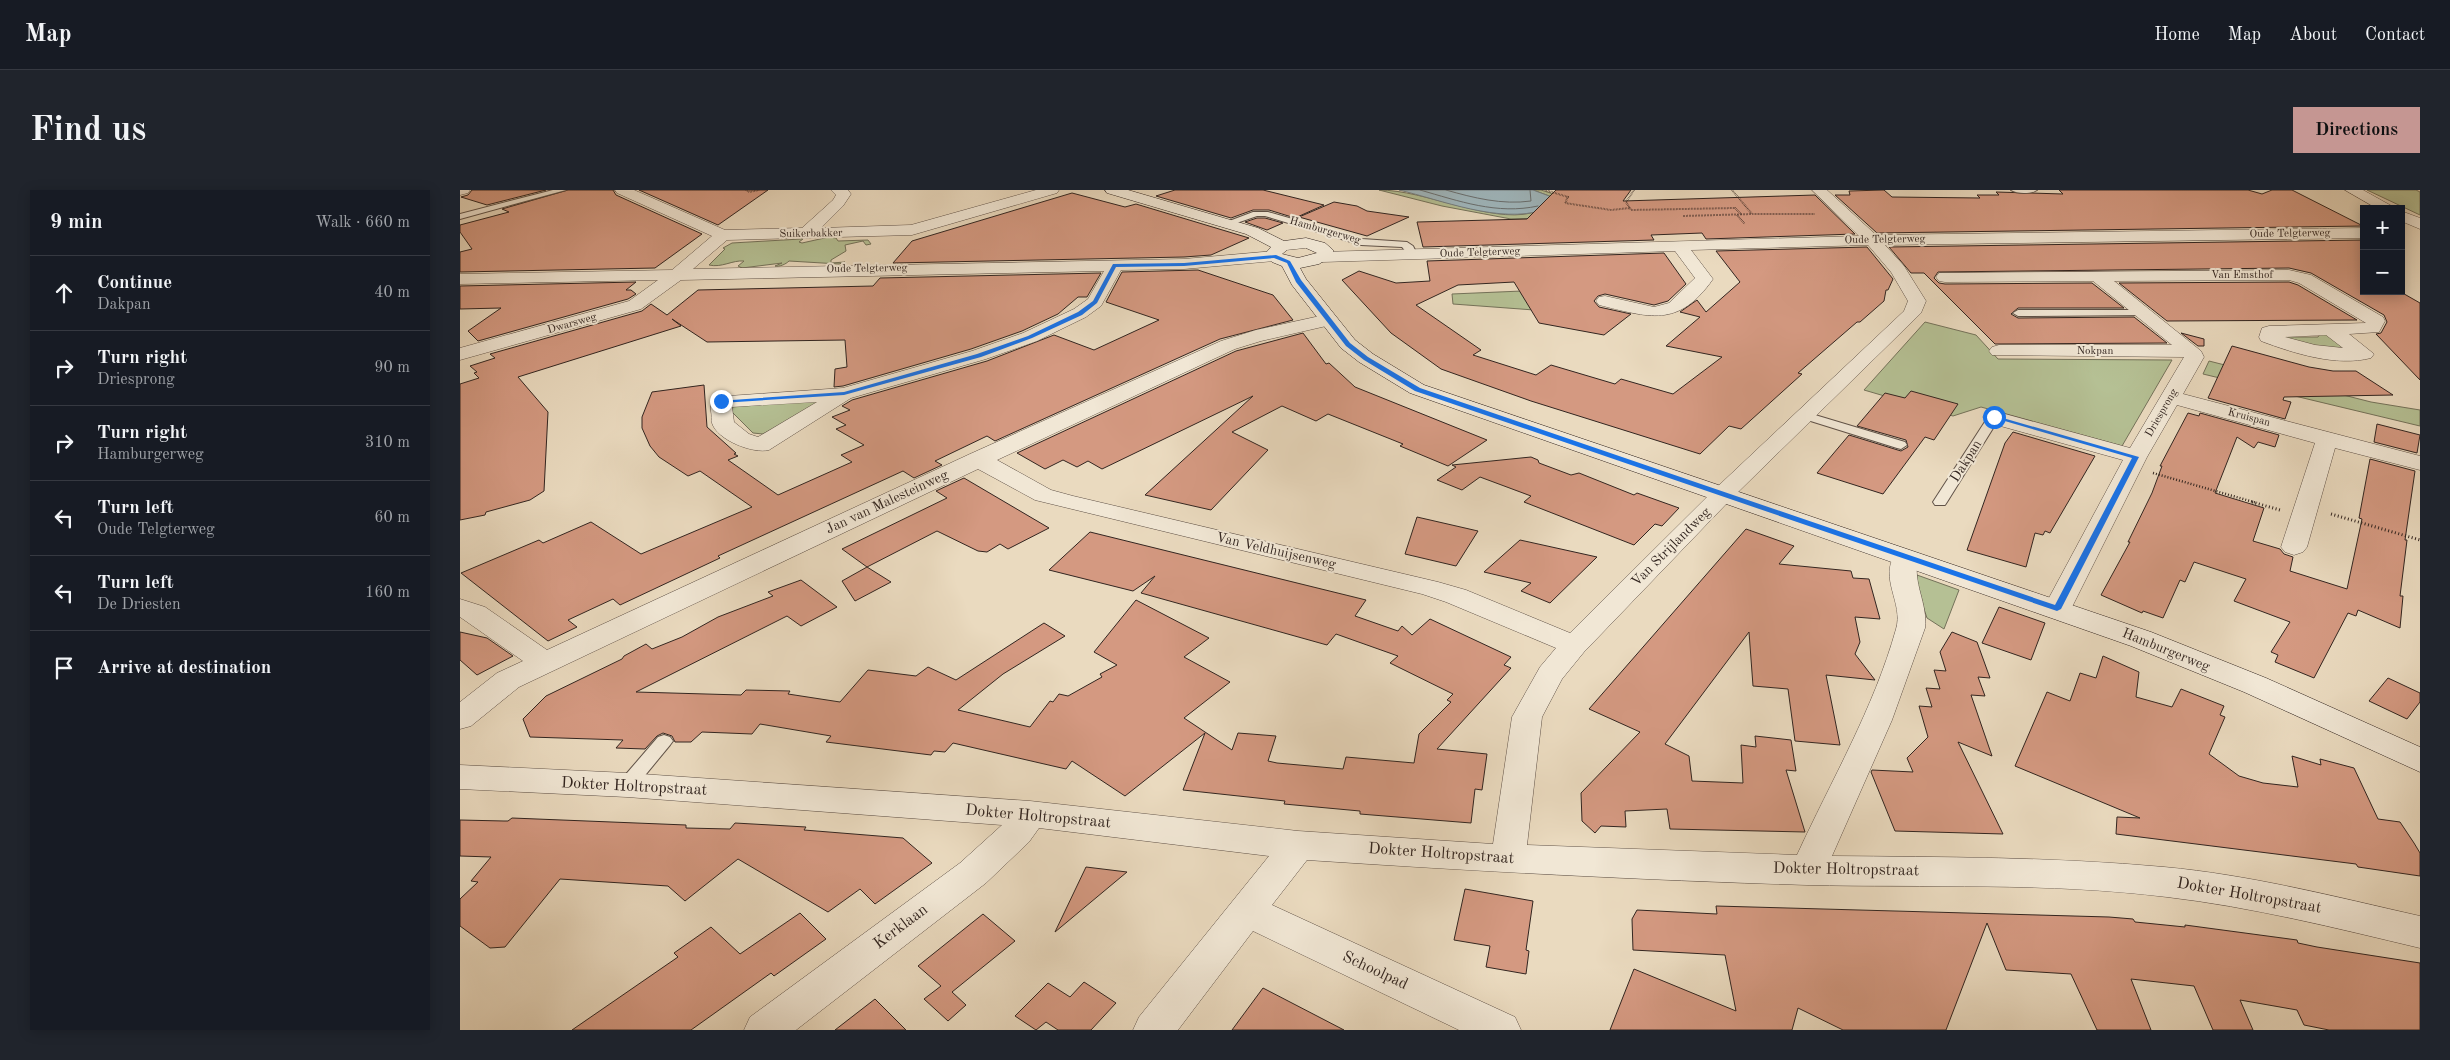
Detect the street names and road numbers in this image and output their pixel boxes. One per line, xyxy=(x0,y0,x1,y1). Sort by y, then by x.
street label: Hamburgerweg xyxy=(1288,216,1362,246)
street label: Suikerbakker xyxy=(779,228,843,240)
street label: Oude Telgterweg xyxy=(2249,228,2331,240)
street label: Oude Telgterweg xyxy=(1844,234,1926,246)
street label: Oude Telgterweg xyxy=(1439,246,1521,260)
street label: Oude Telgterweg xyxy=(826,263,908,275)
street label: Van Emsthof xyxy=(2211,270,2273,281)
street label: Dwarsweg xyxy=(546,312,598,336)
street label: Nokpan xyxy=(2077,346,2113,357)
street label: Driesprong xyxy=(2144,387,2180,439)
street label: Kruispan xyxy=(2227,407,2271,429)
street label: Dakpan xyxy=(1948,437,1985,485)
street label: Jan van Malesteinweg xyxy=(824,467,951,536)
street label: Van Strijlandweg xyxy=(1629,504,1714,589)
street label: Van Veldhuijsenweg xyxy=(1215,530,1338,572)
street label: Hamburgerweg xyxy=(2120,626,2212,674)
street label: Dokter Holtropstraat xyxy=(560,775,708,799)
street label: Dokter Holtropstraat xyxy=(964,803,1112,831)
street label: Dokter Holtropstraat xyxy=(1367,841,1515,867)
street label: Dokter Holtropstraat xyxy=(1773,861,1920,879)
street label: Dokter Holtropstraat xyxy=(2175,875,2323,917)
street label: Kerklaan xyxy=(871,901,931,952)
street label: Schoolpad xyxy=(1340,949,1410,993)

